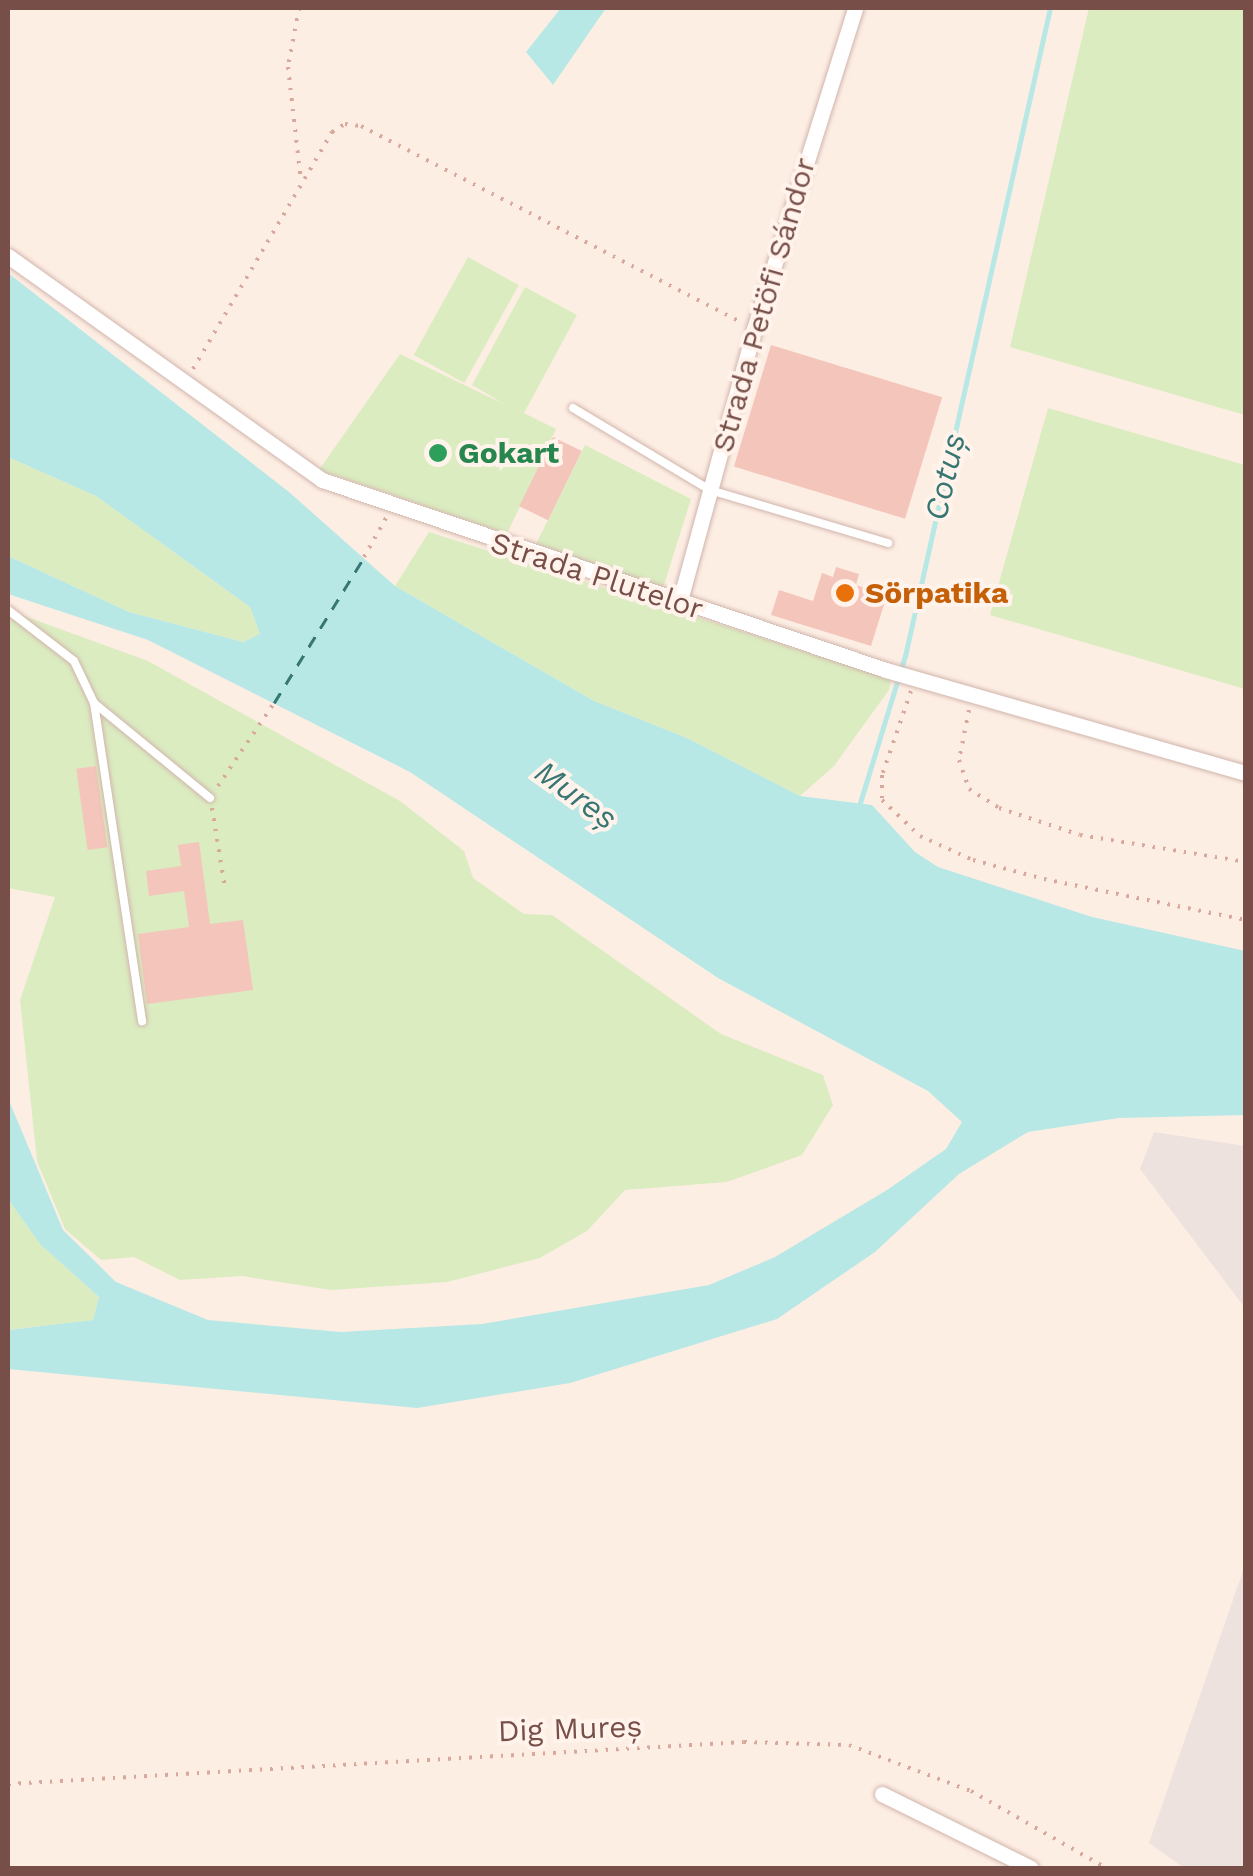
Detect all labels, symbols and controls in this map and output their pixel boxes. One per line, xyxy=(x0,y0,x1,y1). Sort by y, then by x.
street label: Strada Petöfi Sándor xyxy=(705,153,823,457)
water label: Cotuș xyxy=(916,430,974,524)
place label: Gokart xyxy=(458,435,559,471)
marker: Gokart xyxy=(427,442,449,464)
street label: Strada Plutelor xyxy=(486,525,708,627)
place label: Sörpatika xyxy=(865,575,1008,611)
marker: Sörpatika xyxy=(834,582,856,604)
water label: Mureș xyxy=(527,752,625,838)
street label: Dig Mureș xyxy=(497,1708,643,1750)

